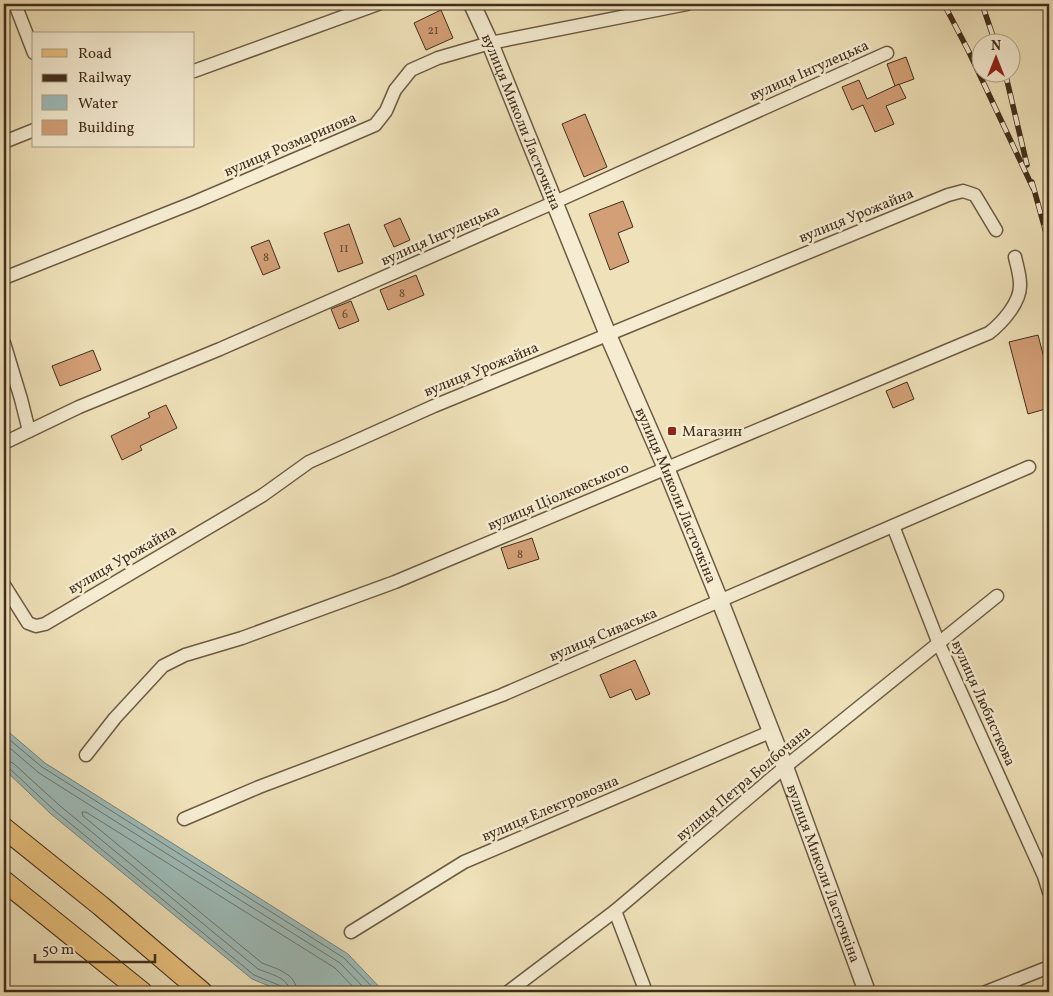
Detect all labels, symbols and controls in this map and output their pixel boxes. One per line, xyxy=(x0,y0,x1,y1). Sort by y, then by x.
house number: 21 xyxy=(427,23,439,39)
street label: вулиця Миколи Ласточкіна xyxy=(475,31,566,214)
legend xyxy=(32,32,195,148)
north arrow xyxy=(970,32,1020,82)
street label: вулиця Інгулецька xyxy=(747,36,872,107)
text: N xyxy=(991,37,1001,56)
text: Road xyxy=(78,44,112,65)
text: Railway xyxy=(78,68,131,89)
text: Water xyxy=(78,94,118,115)
street label: вулиця Розмаринова xyxy=(221,108,360,183)
text: Building xyxy=(78,118,135,139)
street label: вулиця Урожайна xyxy=(796,184,917,249)
street label: вулиця Інгулецька xyxy=(378,201,503,272)
house number: 11 xyxy=(339,241,349,257)
house number: 8 xyxy=(263,250,269,266)
house number: 8 xyxy=(399,286,405,302)
house number: 6 xyxy=(342,307,348,323)
street label: вулиця Урожайна xyxy=(421,338,542,403)
street label: вулиця Миколи Ласточкіна xyxy=(629,405,721,587)
place label: Магазин xyxy=(682,422,742,443)
marker: Магазин xyxy=(666,425,678,437)
street label: вулиця Ціолковського xyxy=(484,458,633,537)
street label: вулиця Урожайна xyxy=(65,521,181,600)
house number: 8 xyxy=(517,547,523,563)
street label: вулиця Сиваська xyxy=(546,603,661,668)
street label: вулиця Любисткова xyxy=(945,637,1020,770)
street label: вулиця Петра Болбочана xyxy=(672,721,816,847)
street label: вулиця Електровозна xyxy=(479,771,622,848)
street label: вулиця Миколи Ласточкіна xyxy=(780,782,864,966)
scale bar xyxy=(35,931,155,963)
text: 50 m xyxy=(42,940,74,961)

